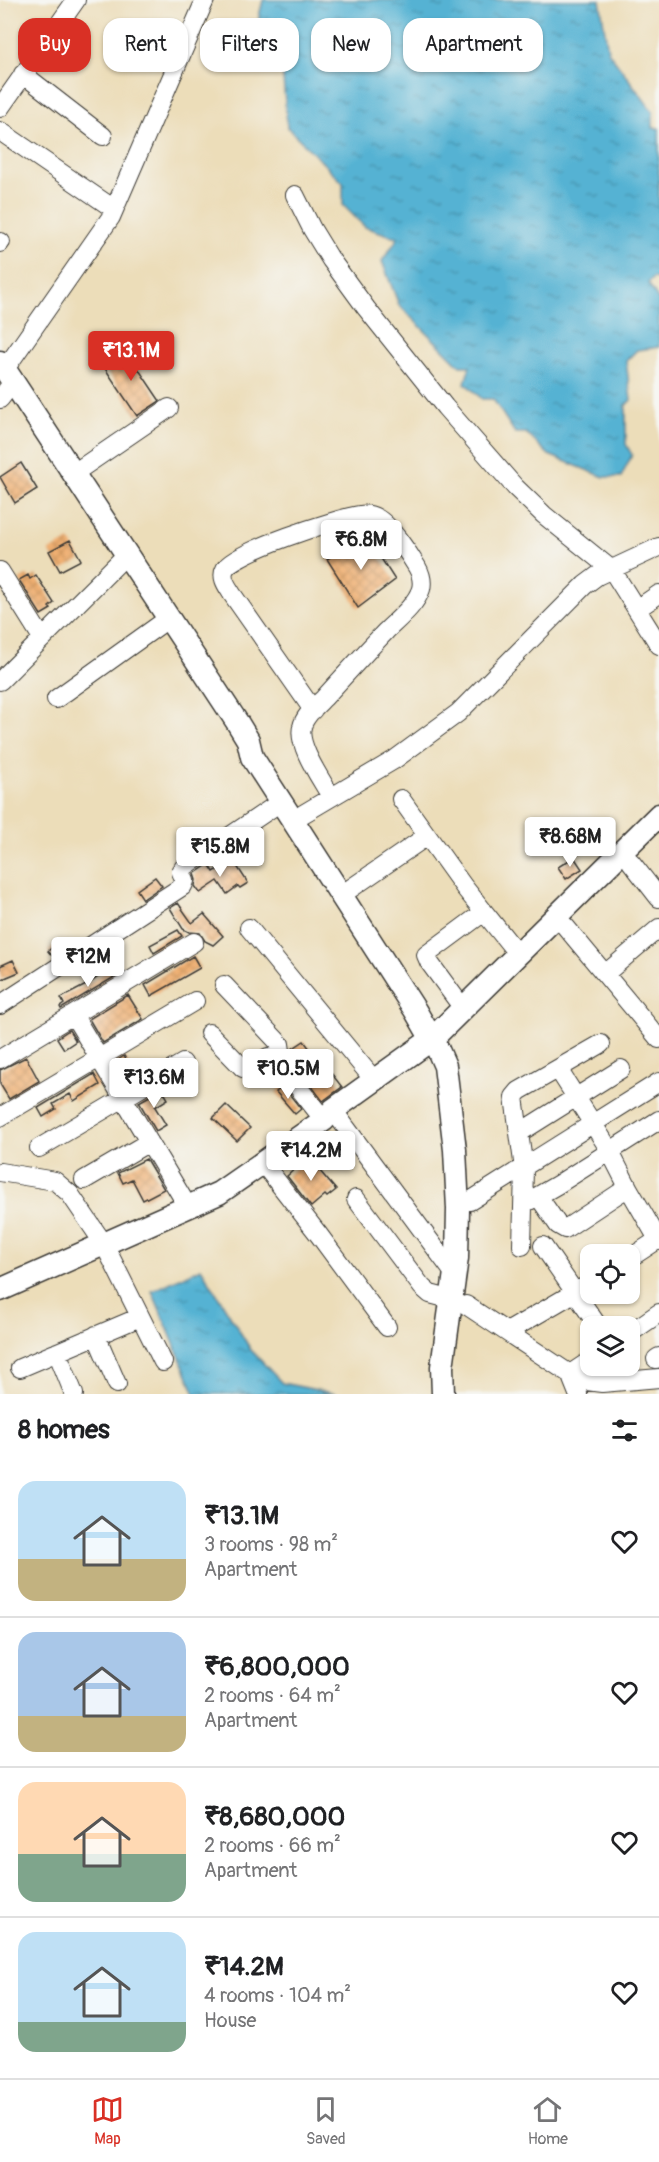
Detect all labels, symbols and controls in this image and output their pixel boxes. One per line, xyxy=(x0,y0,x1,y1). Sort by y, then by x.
chip: Buy xyxy=(18,18,91,72)
chip: Rent xyxy=(103,18,188,72)
chip: Filters xyxy=(200,18,299,72)
chip: New xyxy=(311,18,391,72)
chip: Apartment xyxy=(403,18,543,72)
pin: ₹13.1M xyxy=(82,331,180,382)
text: ₹13.1M xyxy=(102,338,160,363)
pin: ₹6.8M xyxy=(319,520,403,571)
text: ₹6.8M xyxy=(335,527,387,552)
pin: ₹8.68M xyxy=(521,817,619,868)
text: ₹8.68M xyxy=(539,824,601,849)
pin: ₹15.8M xyxy=(171,827,269,878)
text: ₹15.8M xyxy=(190,834,250,859)
pin: ₹12M xyxy=(52,937,124,988)
text: ₹12M xyxy=(65,944,111,969)
pin: ₹10.5M xyxy=(239,1049,337,1100)
text: ₹10.5M xyxy=(256,1056,320,1081)
pin: ₹13.6M xyxy=(105,1058,203,1109)
text: ₹13.6M xyxy=(123,1065,185,1090)
pin: ₹14.2M xyxy=(262,1131,360,1182)
text: ₹14.2M xyxy=(280,1138,342,1163)
map controls xyxy=(580,1244,640,1376)
button: locate xyxy=(580,1244,640,1304)
button: layers xyxy=(580,1316,640,1376)
text: 8 homes xyxy=(18,1414,110,1446)
icon: filters xyxy=(608,1414,641,1447)
text: ₹13.1M xyxy=(204,1500,279,1532)
icon: home xyxy=(66,1505,138,1577)
icon: heart xyxy=(608,1525,641,1558)
text: 3 rooms · 98 m² xyxy=(204,1532,338,1557)
text: Apartment xyxy=(204,1557,297,1582)
text: ₹6,800,000 xyxy=(204,1651,350,1683)
icon: home xyxy=(66,1656,138,1728)
icon: heart xyxy=(608,1676,641,1709)
text: 2 rooms · 64 m² xyxy=(204,1683,341,1708)
text: Apartment xyxy=(204,1708,297,1733)
text: ₹8,680,000 xyxy=(204,1801,345,1833)
icon: home xyxy=(66,1806,138,1878)
icon: heart xyxy=(608,1826,641,1859)
text: 2 rooms · 66 m² xyxy=(204,1833,341,1858)
text: Apartment xyxy=(204,1858,297,1883)
text: ₹14.2M xyxy=(204,1951,284,1983)
icon: home xyxy=(66,1956,138,2028)
icon: heart xyxy=(608,1976,641,2009)
text: 4 rooms · 104 m² xyxy=(204,1983,351,2008)
text: House xyxy=(204,2008,256,2033)
tab: Map xyxy=(91,2093,124,2149)
tab: Saved xyxy=(306,2093,346,2149)
tab: Home xyxy=(528,2093,568,2149)

